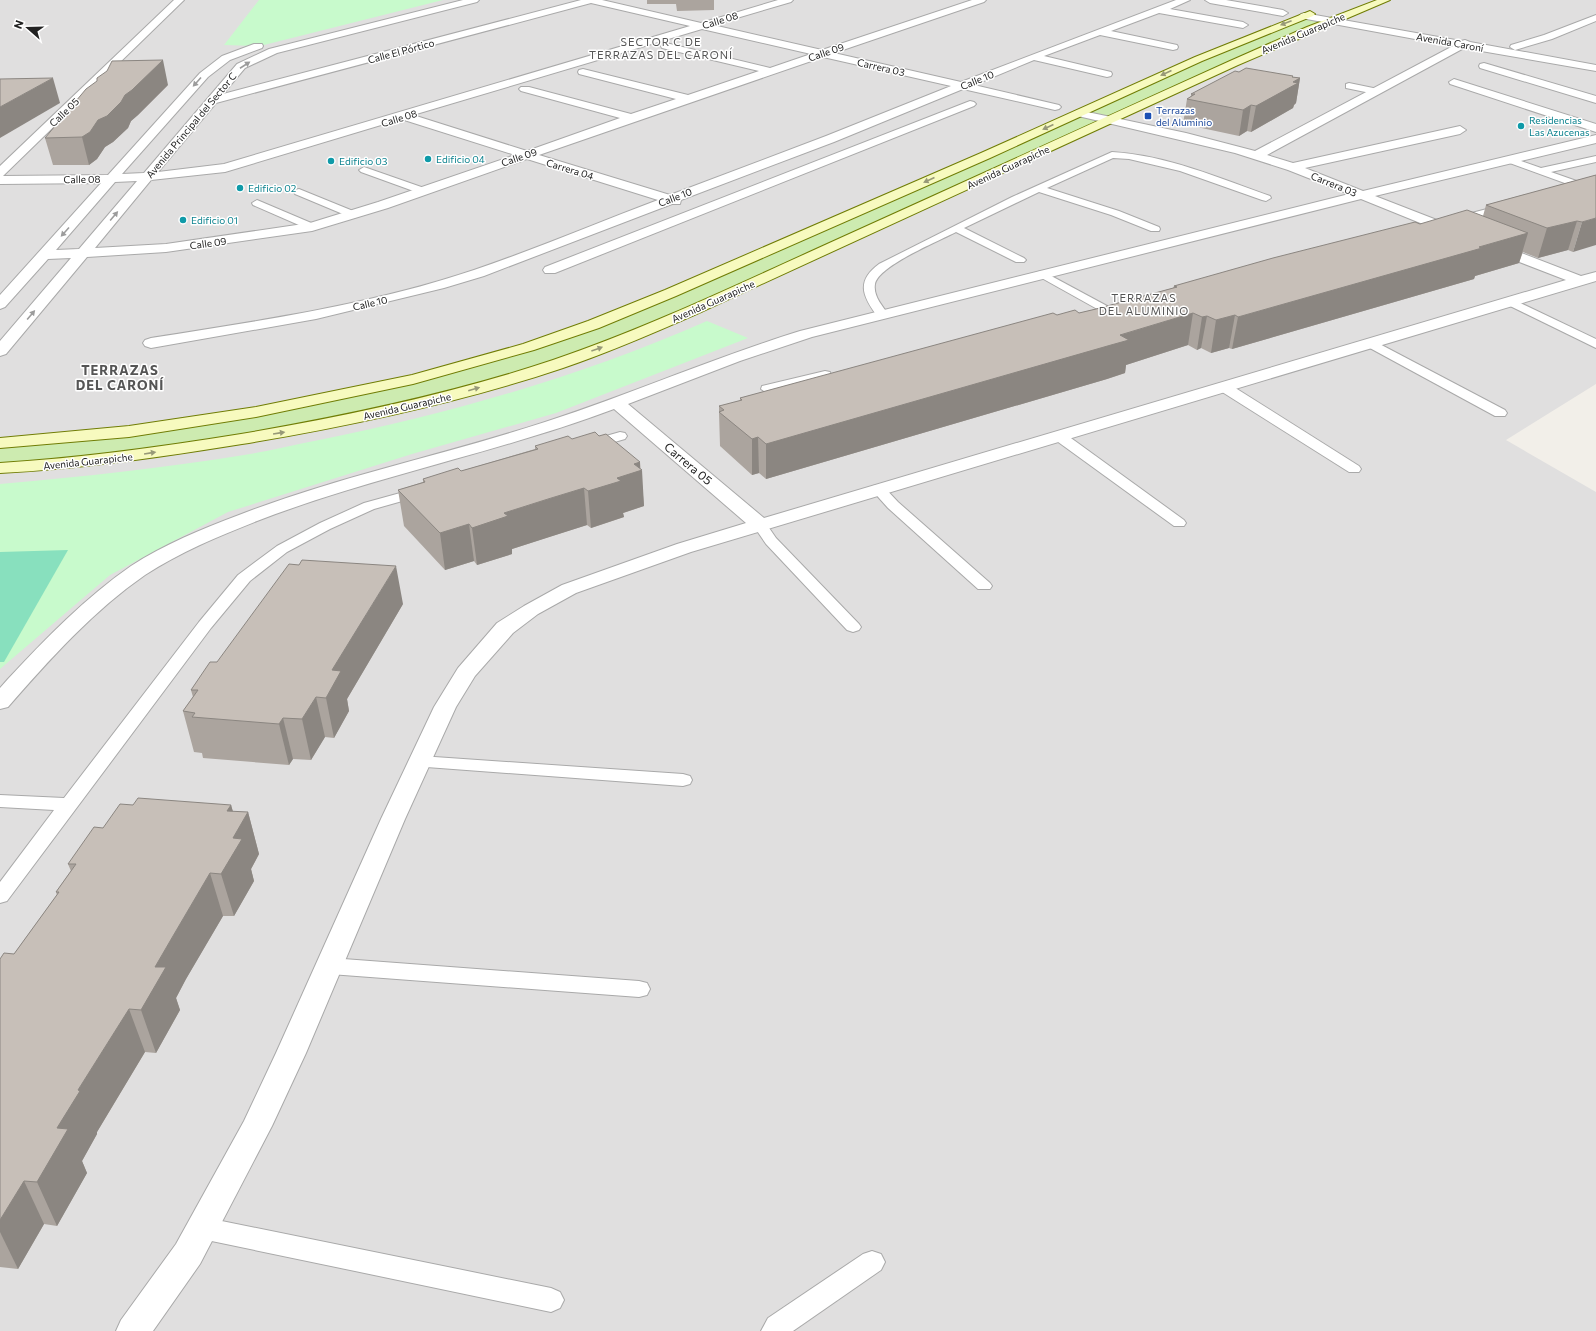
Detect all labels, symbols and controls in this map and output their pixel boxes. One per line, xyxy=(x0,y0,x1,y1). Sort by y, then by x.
north arrow xyxy=(8,8,48,48)
street label: Calle 08 xyxy=(701,9,739,31)
street label: Avenida Guarapiche xyxy=(1259,10,1347,56)
text: N xyxy=(11,18,26,31)
one-way arrow xyxy=(1279,21,1291,27)
street label: Avenida Caroní xyxy=(1415,30,1485,54)
district label: SECTOR C DE TERRAZAS DEL CARONÍ xyxy=(589,35,733,61)
street label: Calle El Pórtico xyxy=(366,36,436,66)
street label: Calle 09 xyxy=(807,40,845,64)
street label: Carrera 03 xyxy=(856,56,906,78)
one-way arrow xyxy=(239,61,251,68)
street label: Calle 10 xyxy=(958,68,996,92)
street label: Avenida Principal del Sector C xyxy=(143,70,239,180)
one-way arrow xyxy=(1160,70,1172,77)
one-way arrow xyxy=(193,77,202,87)
street label: Calle 05 xyxy=(47,95,82,129)
place label: Terrazas del Aluminio xyxy=(1156,104,1212,128)
street label: Calle 08 xyxy=(380,107,418,129)
marker: Terrazas del Aluminio xyxy=(1143,111,1153,121)
place label: Residencias Las Azucenas xyxy=(1529,114,1590,138)
marker: Residencias Las Azucenas xyxy=(1516,121,1526,131)
one-way arrow xyxy=(1042,124,1053,130)
street label: Avenida Guarapiche xyxy=(965,143,1051,191)
street label: Calle 09 xyxy=(500,145,538,169)
place label: Edificio 04 xyxy=(436,153,485,165)
marker: Edificio 04 xyxy=(423,154,433,164)
place label: Edificio 03 xyxy=(339,155,388,167)
marker: Edificio 03 xyxy=(326,156,336,166)
street label: Carrera 04 xyxy=(545,156,595,182)
street label: Carrera 03 xyxy=(1309,169,1359,199)
street label: Calle 08 xyxy=(63,173,101,185)
one-way arrow xyxy=(923,177,934,183)
place label: Edificio 02 xyxy=(248,182,297,194)
marker: Edificio 02 xyxy=(235,183,245,193)
street label: Calle 10 xyxy=(656,185,694,209)
one-way arrow xyxy=(110,210,119,221)
place label: Edificio 01 xyxy=(191,214,238,226)
marker: Edificio 01 xyxy=(178,215,188,225)
one-way arrow xyxy=(60,227,69,237)
street label: Calle 09 xyxy=(189,234,227,252)
street label: Avenida Guarapiche xyxy=(670,277,756,325)
district label: TERRAZAS DEL ALUMINIO xyxy=(1099,291,1189,317)
street label: Calle 10 xyxy=(352,293,388,313)
one-way arrow xyxy=(26,310,35,320)
one-way arrow xyxy=(592,346,604,352)
district label: TERRAZAS DEL CARONÍ xyxy=(76,362,164,393)
one-way arrow xyxy=(468,386,480,392)
street label: Avenida Guarapiche xyxy=(362,390,452,422)
one-way arrow xyxy=(273,430,285,436)
street label: Carrera 05 xyxy=(662,439,716,487)
street label: Avenida Guarapiche xyxy=(43,450,133,472)
one-way arrow xyxy=(144,450,156,456)

